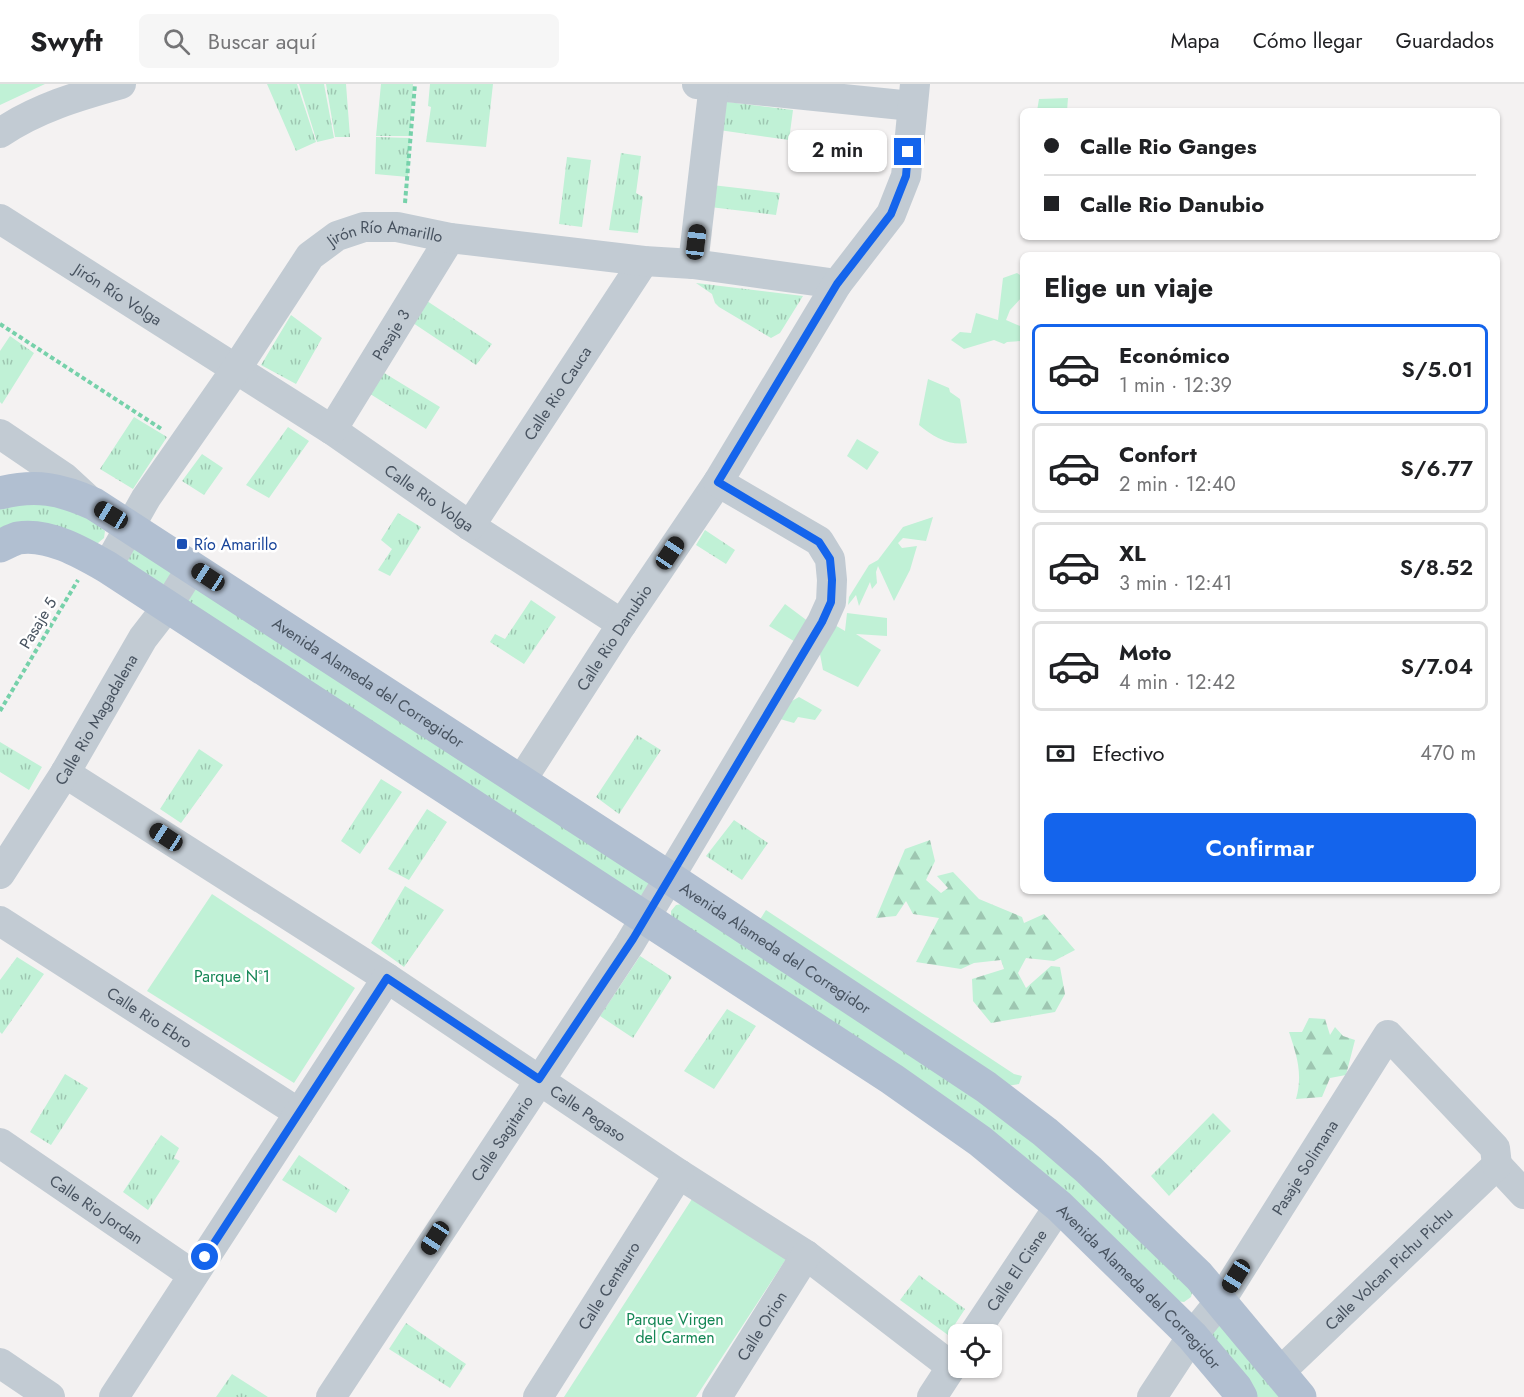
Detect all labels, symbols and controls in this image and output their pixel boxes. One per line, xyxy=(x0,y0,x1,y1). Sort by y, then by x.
search box xyxy=(139,14,559,68)
text: Swyft xyxy=(30,21,103,62)
icon: search xyxy=(160,25,193,58)
text: Buscar aquí xyxy=(208,25,316,57)
text: Mapa xyxy=(1170,26,1220,56)
text: Cómo llegar xyxy=(1253,26,1362,56)
text: Guardados xyxy=(1395,26,1494,56)
text: Calle Rio Ganges xyxy=(1080,130,1257,162)
callout: 2 min xyxy=(788,131,887,173)
text: 2 min xyxy=(812,136,863,165)
route end xyxy=(894,138,921,165)
text: Calle Rio Danubio xyxy=(1080,188,1264,220)
street label: Jirón Río Amarillo xyxy=(320,216,445,253)
car xyxy=(685,223,707,261)
street label: Jirón Río Volga xyxy=(68,256,167,331)
text: Elige un viaje xyxy=(1044,268,1213,307)
street label: Pasaje 3 xyxy=(366,304,415,364)
text: Económico xyxy=(1119,339,1230,371)
street label: Calle Rio Cauca xyxy=(518,342,597,445)
icon: car xyxy=(1047,342,1101,396)
text: S/5.01 xyxy=(1402,353,1473,385)
text: 1 min · 12:39 xyxy=(1119,371,1232,400)
text: Confort xyxy=(1119,438,1197,470)
icon: car xyxy=(1047,441,1101,495)
text: S/6.77 xyxy=(1401,452,1473,484)
street label: Calle Rio Volga xyxy=(380,459,479,537)
text: 2 min · 12:40 xyxy=(1119,470,1236,499)
car xyxy=(91,498,131,532)
place label: Río Amarillo xyxy=(194,533,277,556)
car xyxy=(652,533,688,573)
marker: Río Amarillo xyxy=(175,537,189,551)
text: XL xyxy=(1119,537,1146,569)
icon: car xyxy=(1047,540,1101,594)
text: S/8.52 xyxy=(1400,551,1473,583)
car xyxy=(188,560,228,594)
text: 3 min · 12:41 xyxy=(1119,569,1232,598)
street label: Calle Rio Danubio xyxy=(570,579,657,695)
street label: Pasaje 5 xyxy=(14,593,62,653)
street label: Avenida Alameda del Corregidor xyxy=(268,611,469,753)
text: Moto xyxy=(1119,636,1172,668)
icon: car xyxy=(1047,639,1101,693)
street label: Calle Rio Magadalena xyxy=(49,650,143,789)
text: S/7.04 xyxy=(1401,650,1473,682)
text: 4 min · 12:42 xyxy=(1119,668,1235,697)
icon: cash xyxy=(1044,737,1077,770)
text: Efectivo xyxy=(1092,737,1165,769)
text: 470 m xyxy=(1420,739,1476,768)
button: Confirmar xyxy=(1044,813,1476,882)
car xyxy=(146,820,186,854)
street label: Avenida Alameda del Corregidor xyxy=(675,876,876,1020)
park label: Parque N°1 xyxy=(194,965,270,988)
street label: Calle Rio Ebro xyxy=(102,981,197,1053)
street label: Calle Pegaso xyxy=(545,1079,631,1147)
street label: Calle Sagitario xyxy=(465,1090,539,1186)
street label: Pasaje Solimana xyxy=(1266,1115,1343,1220)
street label: Calle Rio Jordan xyxy=(45,1169,148,1249)
street label: Avenida Alameda del Corregidor xyxy=(1052,1199,1227,1374)
street label: Calle Volcan Pichu Pichu xyxy=(1319,1202,1458,1335)
car xyxy=(418,1218,452,1258)
street label: Calle El Cisne xyxy=(980,1224,1052,1316)
street label: Calle Centauro xyxy=(572,1237,645,1334)
route start xyxy=(191,1243,218,1270)
car xyxy=(1219,1256,1253,1296)
street label: Calle Orion xyxy=(731,1286,792,1365)
park label: Parque Virgen del Carmen xyxy=(626,1308,724,1349)
map controls xyxy=(948,1324,1002,1378)
button: locate xyxy=(948,1324,1002,1378)

